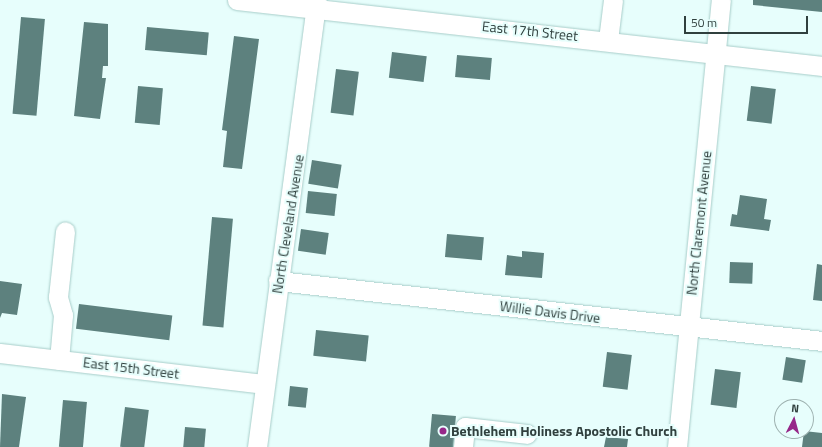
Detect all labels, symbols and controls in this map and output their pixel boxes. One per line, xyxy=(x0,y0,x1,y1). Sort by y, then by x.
scale bar xyxy=(686,8,810,34)
text: 50 m xyxy=(691,13,717,32)
street label: East 17th Street xyxy=(481,18,579,44)
street label: North Claremont Avenue xyxy=(683,150,715,296)
street label: North Cleveland Avenue xyxy=(269,153,307,295)
street label: Willie Davis Drive xyxy=(499,297,601,327)
street label: East 15th Street xyxy=(82,354,180,382)
north arrow xyxy=(774,399,814,439)
text: N xyxy=(791,400,800,416)
place label: Bethlehem Holiness Apostolic Church xyxy=(451,423,677,439)
marker: Bethlehem Holiness Apostolic Church xyxy=(438,426,448,436)

